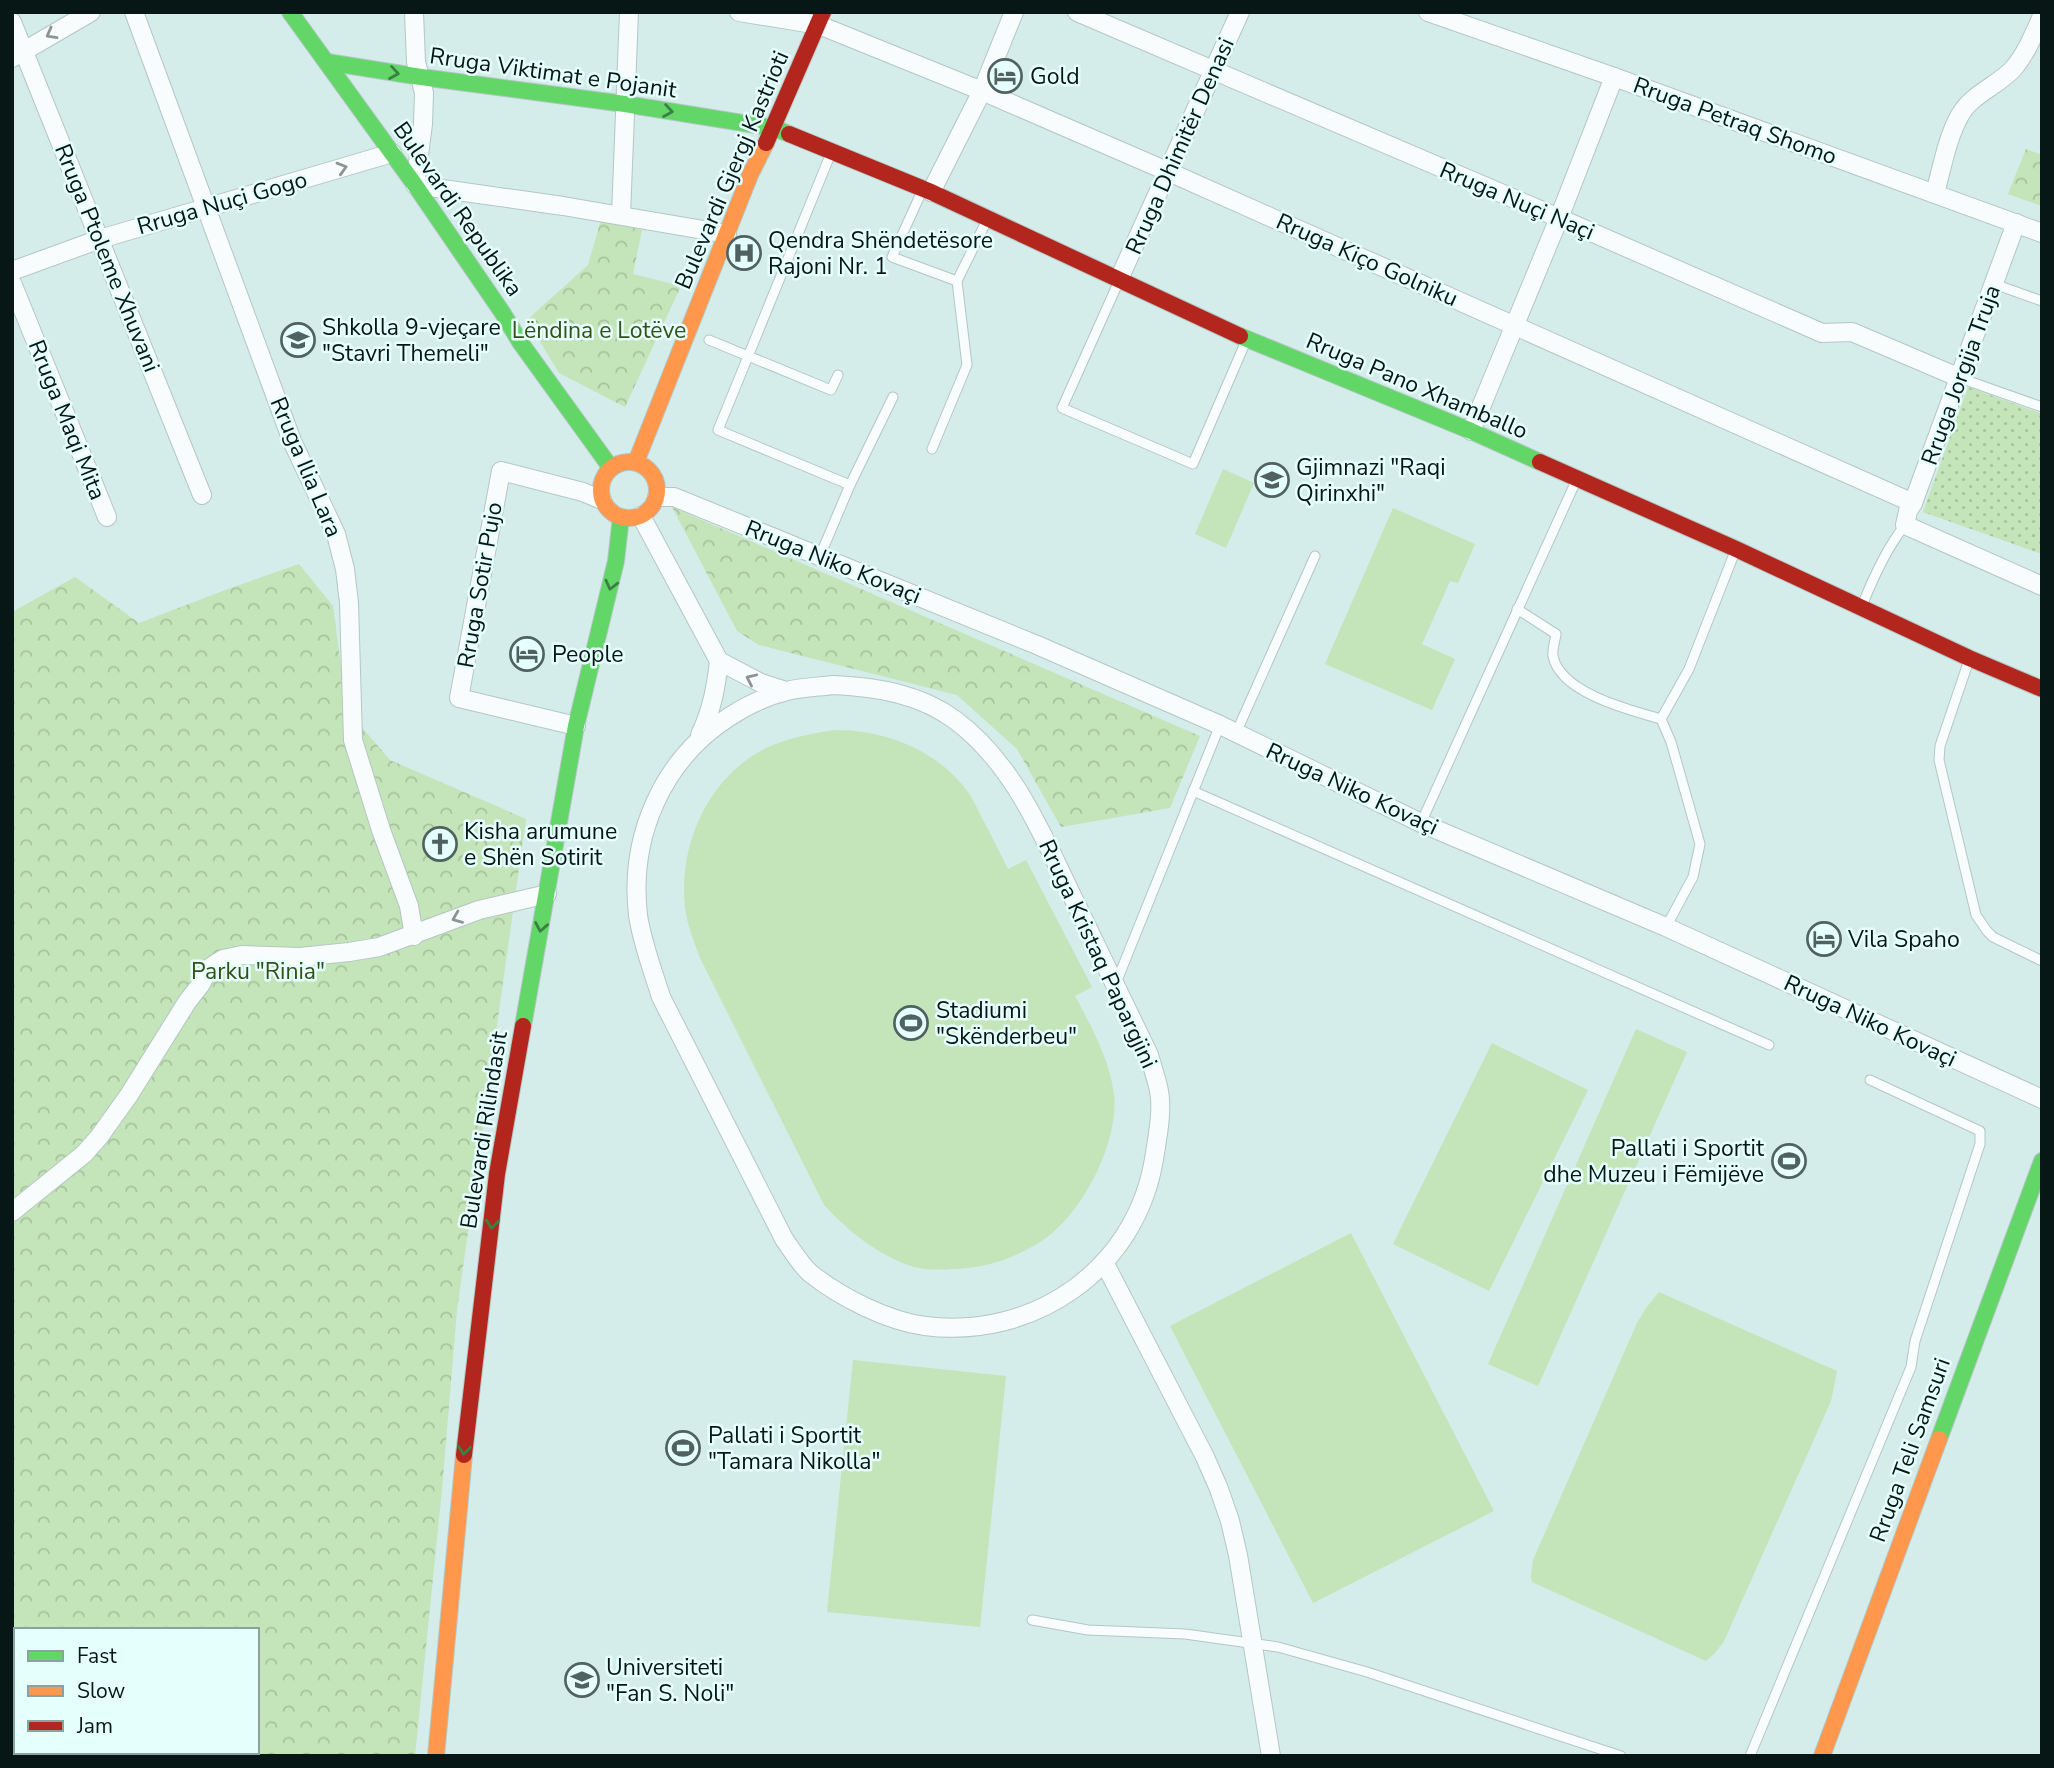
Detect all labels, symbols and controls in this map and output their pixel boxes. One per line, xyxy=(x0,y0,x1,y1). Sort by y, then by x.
one-way arrow xyxy=(46,26,58,39)
street label: Rruga Dhimitër Denasi xyxy=(1118,33,1242,259)
street label: Rruga Viktimat e Pojanit xyxy=(428,40,679,106)
street label: Bulevardi Gjergj Kastrioti xyxy=(668,46,796,294)
hotel icon: Gold xyxy=(986,57,1024,95)
place label: Gold xyxy=(1030,61,1080,92)
one-way arrow xyxy=(388,65,400,80)
street label: Rruga Petraq Shomo xyxy=(1629,70,1841,172)
one-way arrow xyxy=(662,103,674,118)
street label: Bulevardi Republika xyxy=(386,115,530,303)
street label: Rruga Ptoleme Xhuvani xyxy=(47,139,167,377)
street label: Rruga Nuçi Naçi xyxy=(1435,154,1599,248)
one-way arrow xyxy=(336,162,348,176)
street label: Rruga Nuçi Gogo xyxy=(133,164,311,242)
street label: Rruga Kiço Golniku xyxy=(1271,206,1463,314)
place label: Qendra Shëndetësore Rajoni Nr. 1 xyxy=(768,225,993,282)
hospital icon: Qendra Shëndetësore Rajoni Nr. 1 xyxy=(725,234,763,272)
street label: Rruga Jorgija Truja xyxy=(1914,281,2008,469)
place label: Shkolla 9-vjeçare "Stavri Themeli" xyxy=(322,312,501,369)
park label: Lëndina e Lotëve xyxy=(512,315,686,346)
school or university icon: Shkolla 9-vjeçare "Stavri Themeli" xyxy=(279,321,317,359)
street label: Rruga Pano Xhamballo xyxy=(1301,325,1533,447)
street label: Rruga Maqi Mita xyxy=(21,335,113,505)
street label: Rruga Ilia Lara xyxy=(263,392,349,542)
place label: Gjimnazi "Raqi Qirinxhi" xyxy=(1296,452,1446,509)
school or university icon: Gjimnazi "Raqi Qirinxhi" xyxy=(1253,461,1291,499)
street label: Rruga Sotir Pujo xyxy=(450,500,510,670)
street label: Rruga Niko Kovaçi xyxy=(741,513,925,611)
one-way arrow xyxy=(604,578,619,590)
hotel icon: People xyxy=(508,635,546,673)
place label: People xyxy=(552,639,623,670)
one-way arrow xyxy=(746,673,758,687)
street label: Rruga Niko Kovaçi xyxy=(1261,735,1443,843)
place label: Kisha arumune e Shën Sotirit xyxy=(464,816,617,873)
church icon: Kisha arumune e Shën Sotirit xyxy=(421,825,459,863)
street label: Rruga Kristaq Papargjini xyxy=(1031,835,1165,1073)
one-way arrow xyxy=(452,910,464,924)
hotel icon: Vila Spaho xyxy=(1805,920,1843,958)
one-way arrow xyxy=(534,921,549,933)
place label: Vila Spaho xyxy=(1847,924,1960,955)
park label: Parku "Rinia" xyxy=(191,956,325,987)
street label: Rruga Niko Kovaçi xyxy=(1779,967,1961,1075)
place label: Stadiumi "Skënderbeu" xyxy=(936,995,1077,1052)
sports icon: Stadiumi "Skënderbeu" xyxy=(892,1004,930,1042)
street label: Bulevardi Rilindasit xyxy=(453,1028,515,1231)
place label: Pallati i Sportit dhe Muzeu i Fëmijëve xyxy=(1543,1133,1765,1190)
sports icon: Pallati i Sportit dhe Muzeu i Fëmijëve xyxy=(1770,1142,1808,1180)
one-way arrow xyxy=(484,1218,499,1230)
street label: Rruga Teli Samsuri xyxy=(1862,1354,1958,1546)
place label: Pallati i Sportit "Tamara Nikolla" xyxy=(708,1420,881,1477)
sports icon: Pallati i Sportit "Tamara Nikolla" xyxy=(664,1429,702,1467)
one-way arrow xyxy=(457,1445,472,1456)
legend xyxy=(14,1628,259,1754)
text: Fast xyxy=(77,1642,117,1670)
place label: Universiteti "Fan S. Noli" xyxy=(606,1652,734,1709)
school or university icon: Universiteti "Fan S. Noli" xyxy=(563,1661,601,1699)
text: Slow xyxy=(77,1677,126,1705)
text: Jam xyxy=(76,1712,113,1740)

